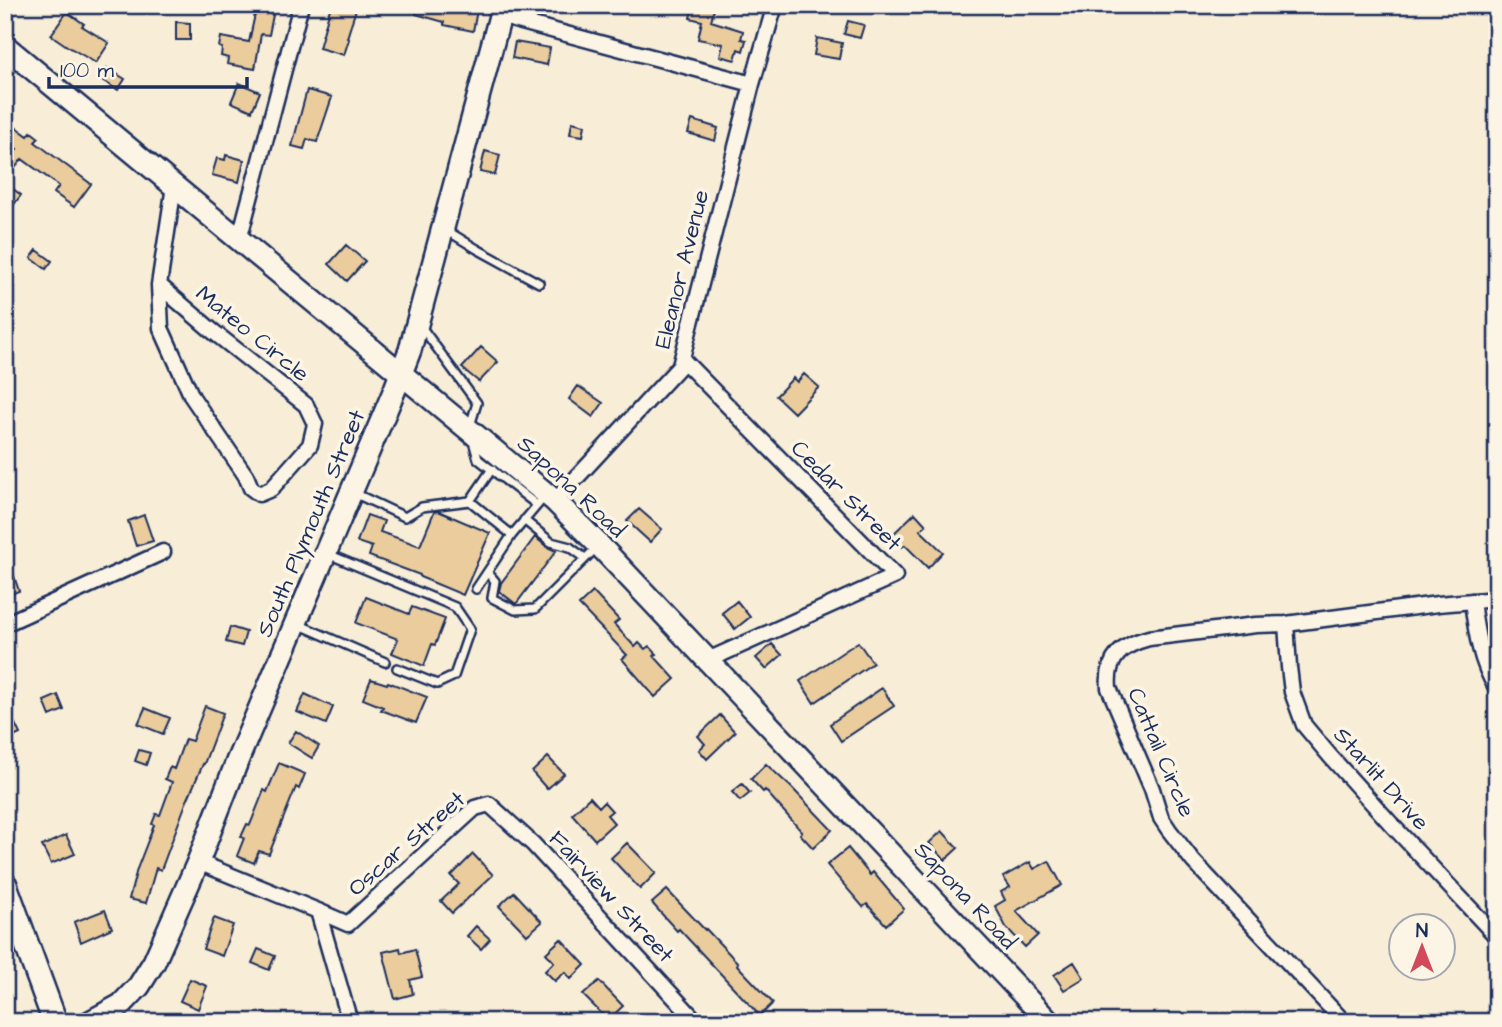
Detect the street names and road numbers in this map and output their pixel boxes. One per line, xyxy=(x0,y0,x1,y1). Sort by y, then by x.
street label: Eleanor Avenue xyxy=(647,187,717,352)
street label: Mateo Circle xyxy=(189,278,316,390)
street label: South Plymouth Street xyxy=(249,404,374,642)
street label: Sapona Road xyxy=(510,428,633,545)
street label: Cedar Street xyxy=(784,433,909,559)
street label: Cattail Circle xyxy=(1119,683,1203,822)
street label: Starlit Drive xyxy=(1326,720,1436,838)
street label: Oscar Street xyxy=(341,783,473,904)
street label: Fairview Street xyxy=(541,823,682,970)
street label: Sapona Road xyxy=(907,835,1024,957)

